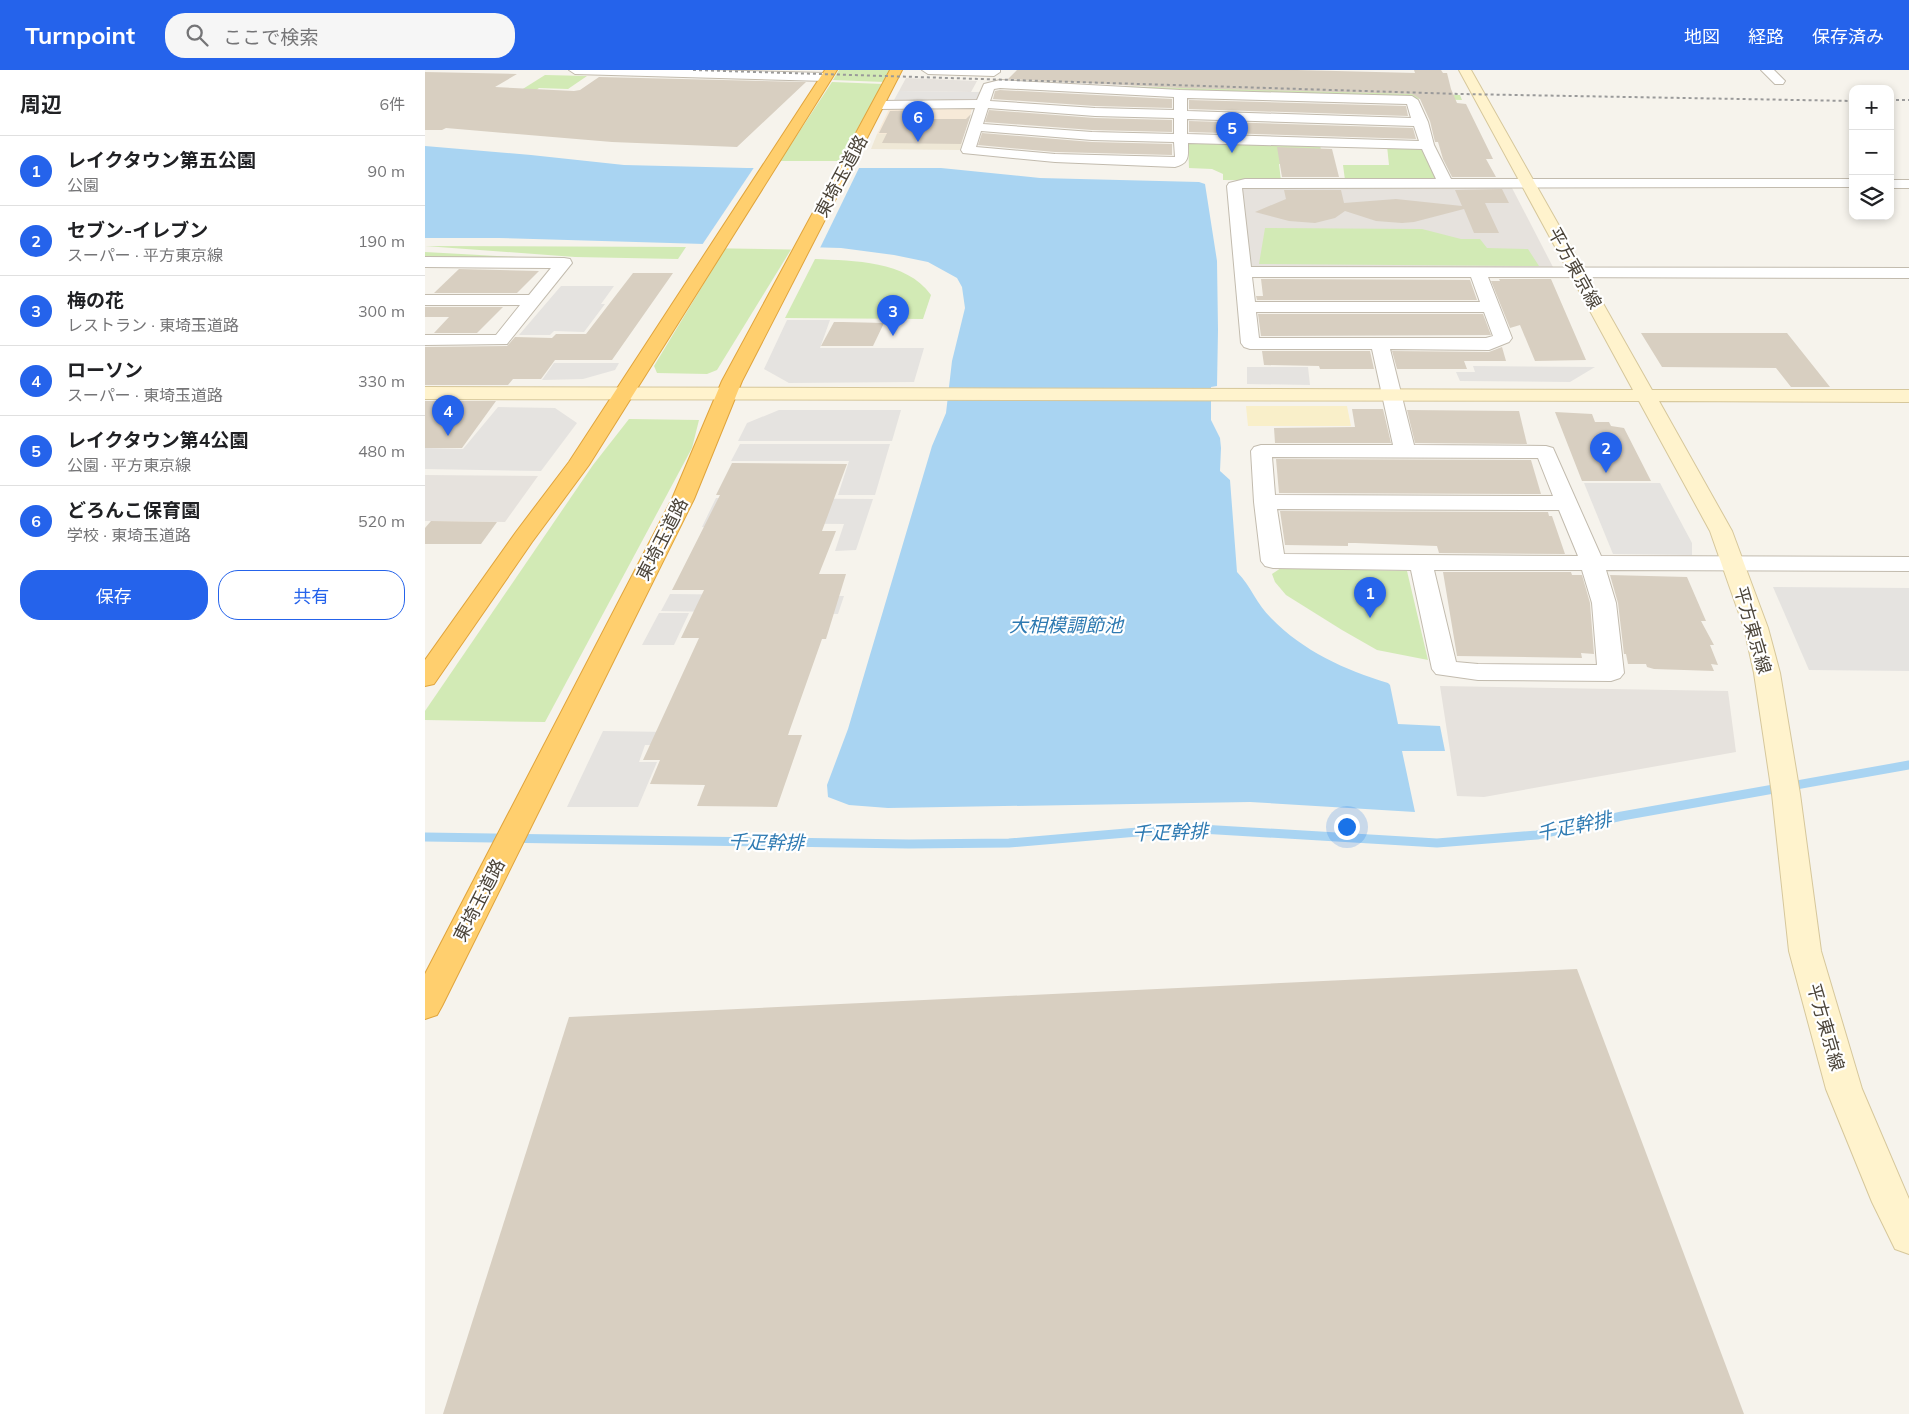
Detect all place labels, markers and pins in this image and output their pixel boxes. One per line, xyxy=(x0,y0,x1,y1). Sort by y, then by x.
pin: 6 xyxy=(902,101,934,142)
pin: 5 xyxy=(1216,112,1248,153)
pin: 3 xyxy=(877,295,909,336)
pin: 4 xyxy=(432,395,464,436)
pin: 2 xyxy=(1590,432,1622,473)
pin: 1 xyxy=(1354,577,1386,618)

